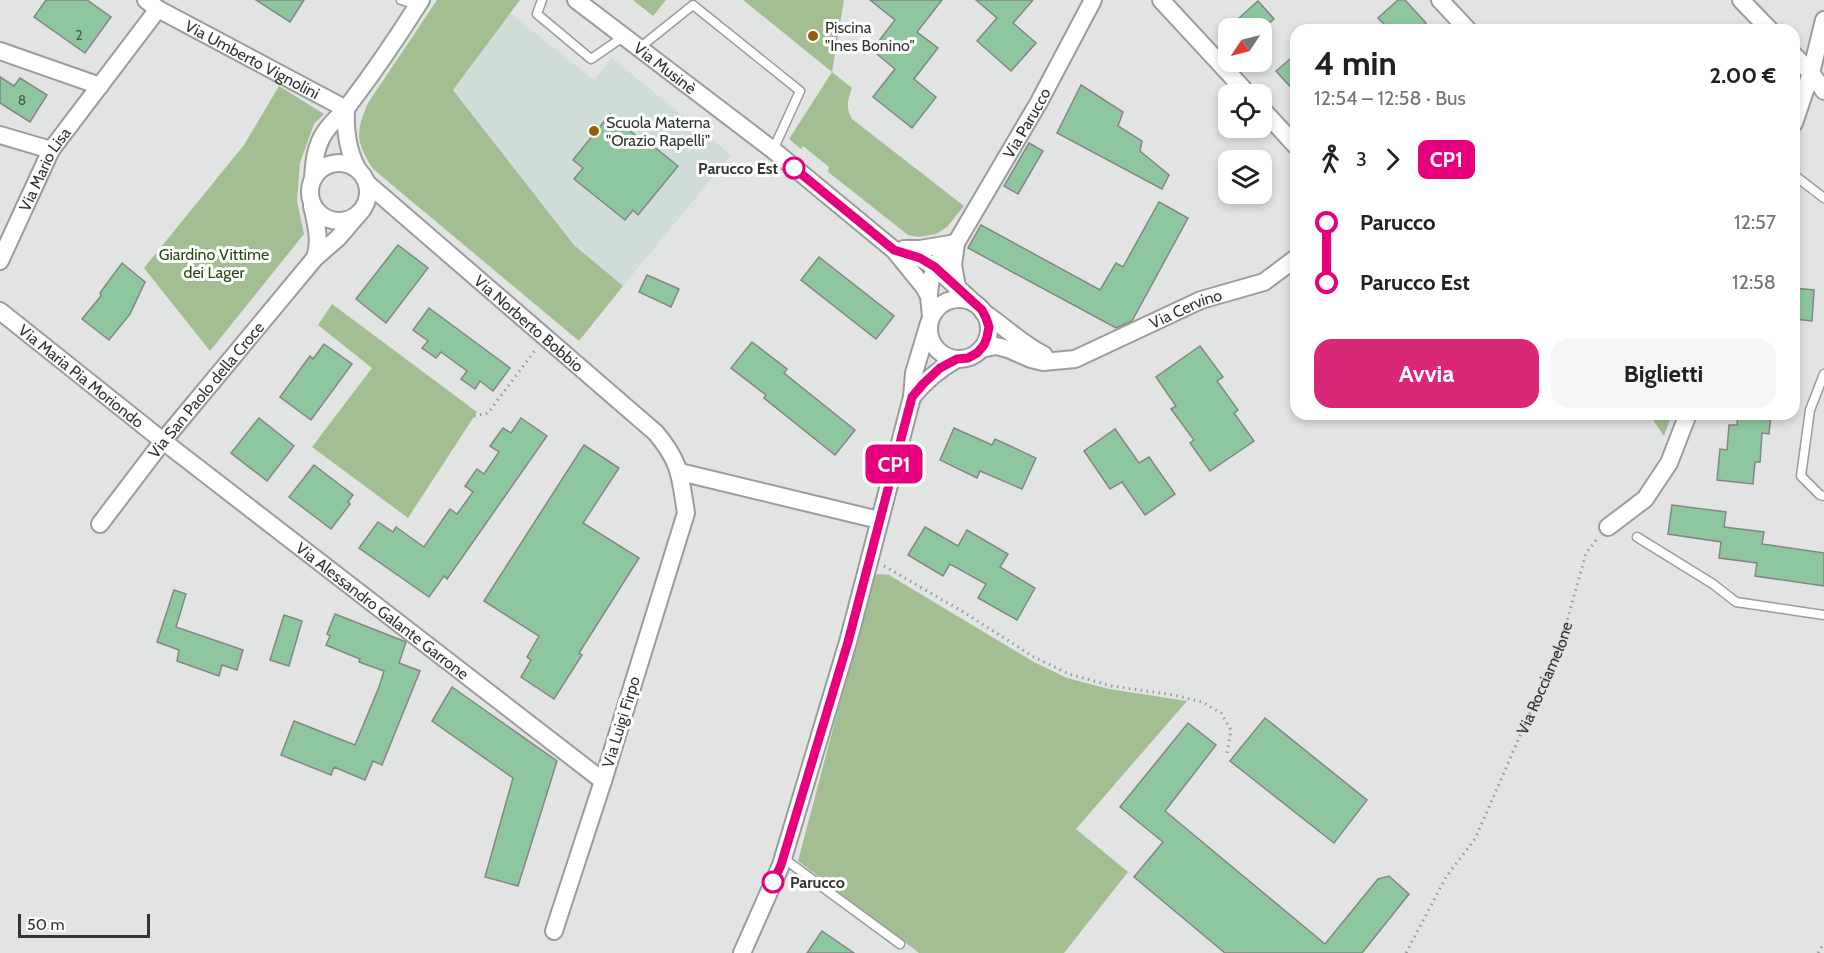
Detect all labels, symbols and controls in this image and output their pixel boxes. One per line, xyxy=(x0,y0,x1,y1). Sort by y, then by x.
street label: Via Umberto Vignolini xyxy=(182,16,323,103)
place label: Piscina "Ines Bonino" xyxy=(825,18,915,55)
north arrow xyxy=(1218,18,1272,72)
map controls xyxy=(1218,18,1272,204)
house number: 2 xyxy=(75,26,83,44)
marker: Piscina "Ines Bonino" xyxy=(806,29,820,43)
street label: Via Musinè xyxy=(630,38,700,98)
text: 4 min xyxy=(1314,43,1397,83)
text: 2.00 € xyxy=(1710,62,1776,89)
street label: Via Parucco xyxy=(999,84,1054,162)
button: locate xyxy=(1218,84,1272,138)
text: 12:54 – 12:58 · Bus xyxy=(1314,86,1466,110)
house number: 8 xyxy=(18,91,26,109)
place label: Scuola Materna "Orazio Rapelli" xyxy=(606,113,711,150)
street label: Via Mario Lisa xyxy=(15,123,75,214)
marker: Scuola Materna "Orazio Rapelli" xyxy=(587,124,601,138)
icon: walk xyxy=(1314,143,1347,176)
icon: forward xyxy=(1376,143,1409,176)
text: 3 xyxy=(1356,147,1367,171)
text: CP1 xyxy=(1430,147,1463,172)
button: layers xyxy=(1218,150,1272,204)
marker: Parucco Est xyxy=(783,157,805,179)
place label: Parucco Est xyxy=(698,159,778,178)
text: Parucco xyxy=(1360,209,1436,236)
text: 12:57 xyxy=(1734,210,1776,234)
park label: Giardino Vittime dei Lager xyxy=(159,245,269,282)
text: Parucco Est xyxy=(1360,269,1470,296)
text: 12:58 xyxy=(1732,270,1776,294)
street label: Via Norberto Bobbio xyxy=(471,271,588,376)
street label: Via Cervino xyxy=(1146,285,1224,332)
street label: Via San Paolo della Croce xyxy=(144,318,268,462)
street label: Via Maria Pia Moriondo xyxy=(15,320,148,432)
button: Avvia xyxy=(1314,339,1539,408)
button: Biglietti xyxy=(1551,339,1776,408)
line badge: CP1 xyxy=(860,444,928,484)
text: CP1 xyxy=(877,452,911,477)
street label: Via Alessandro Galante Garrone xyxy=(292,538,473,683)
street label: Via Rocciamelone xyxy=(1512,619,1576,737)
street label: Via Luigi Firpo xyxy=(598,674,644,770)
marker: Parucco xyxy=(762,871,784,893)
place label: Parucco xyxy=(790,873,845,892)
scale bar xyxy=(18,911,150,938)
text: 50 m xyxy=(27,915,64,934)

